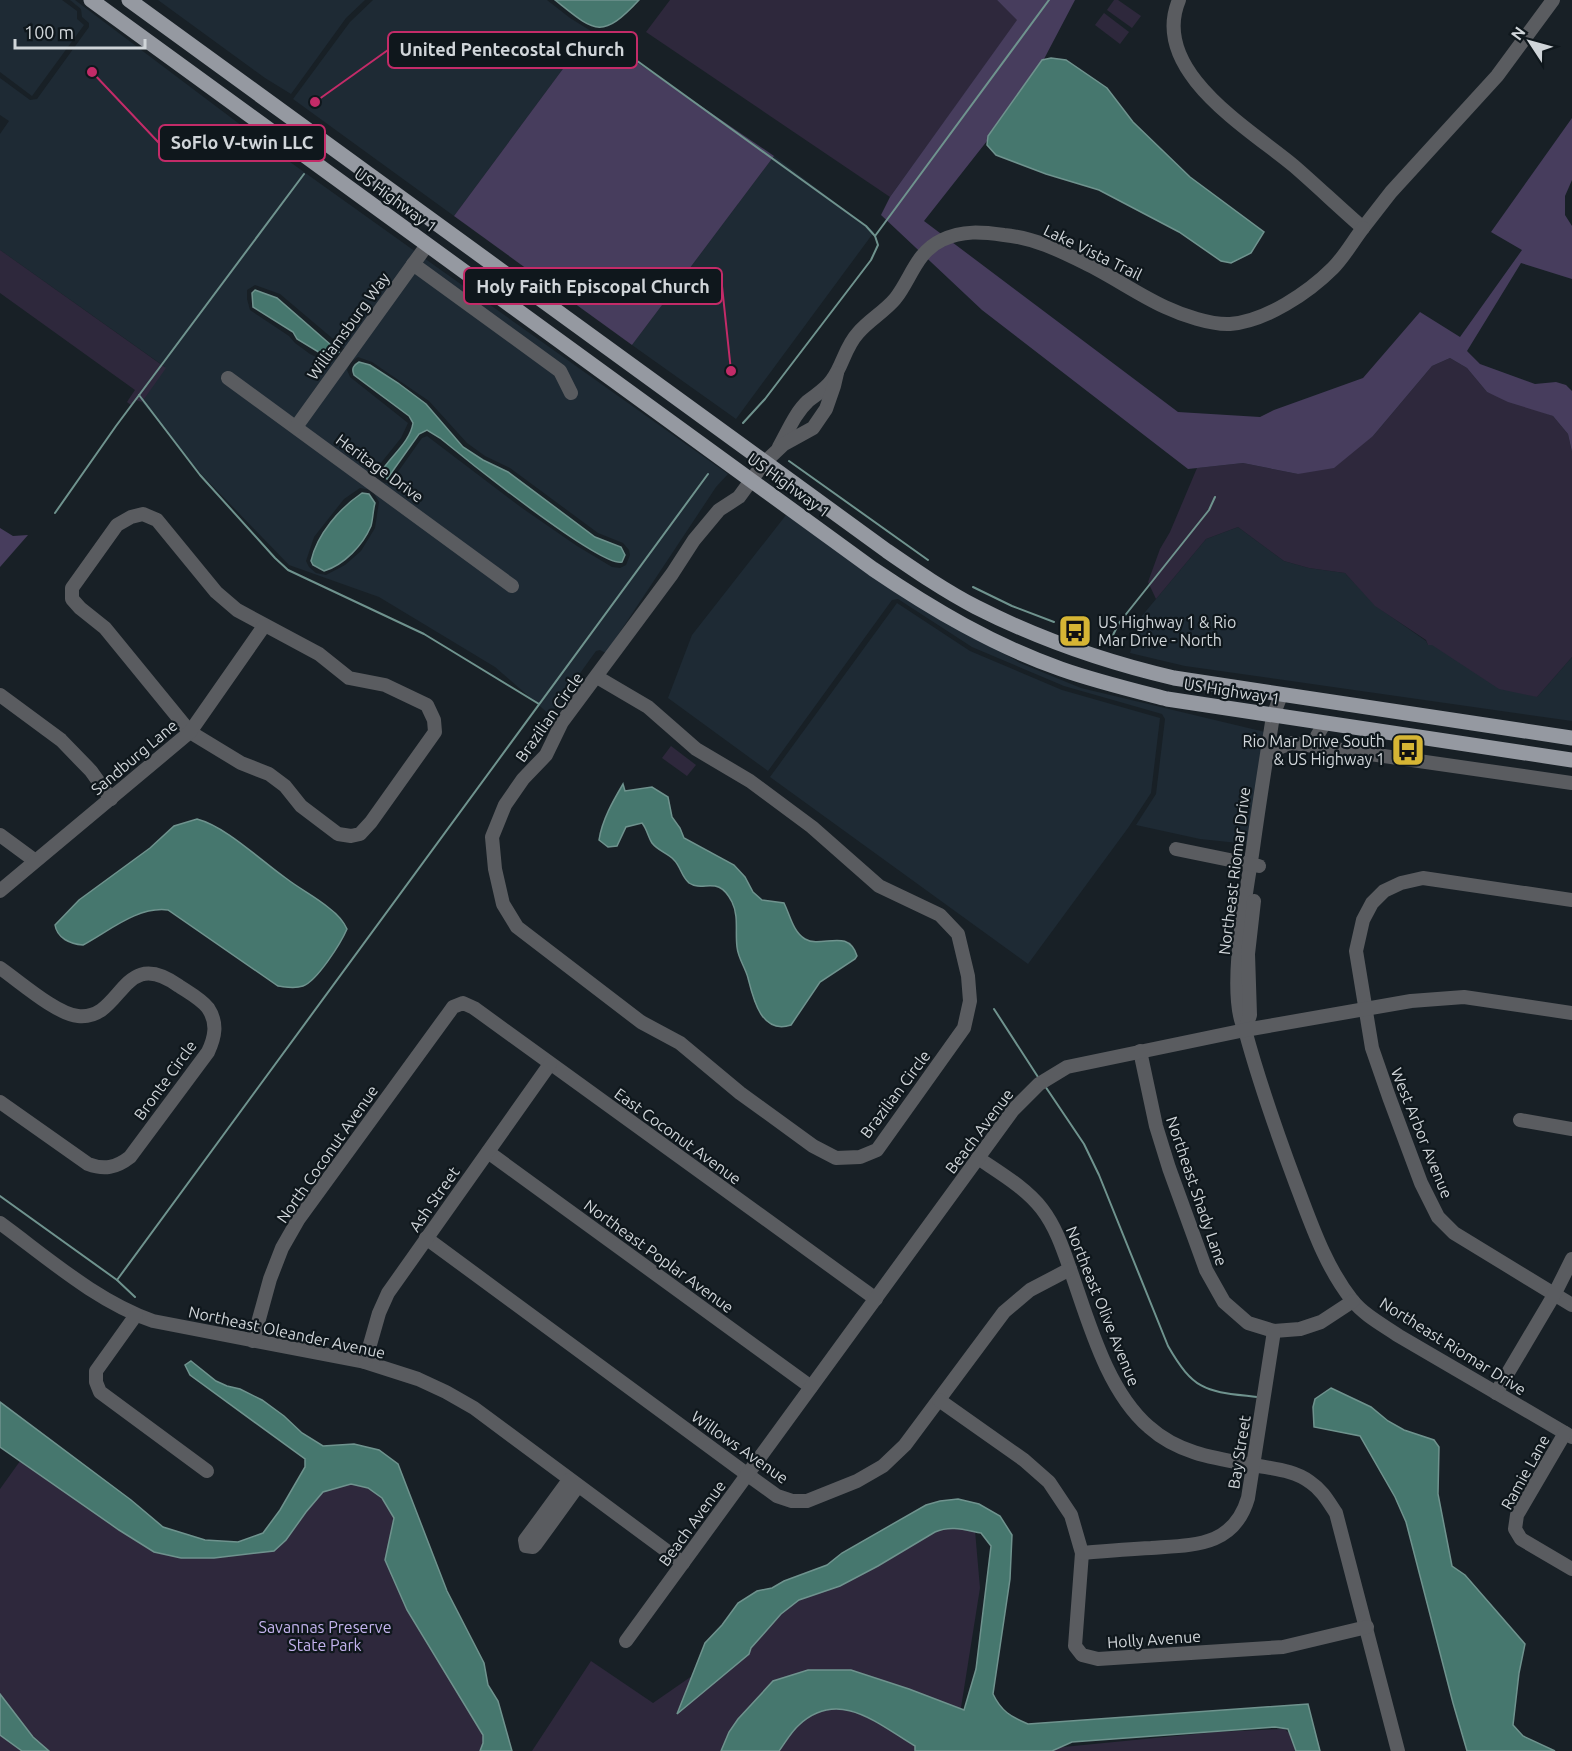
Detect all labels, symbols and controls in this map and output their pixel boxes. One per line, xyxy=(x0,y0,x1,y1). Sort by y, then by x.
scale bar xyxy=(15,12,146,50)
north arrow xyxy=(1500,12,1560,72)
text: 100 m xyxy=(24,22,74,42)
text: N xyxy=(1507,23,1529,43)
callout: United Pentecostal Church xyxy=(388,32,637,68)
text: United Pentecostal Church xyxy=(400,39,624,59)
callout: SoFlo V-twin LLC xyxy=(159,125,325,161)
text: SoFlo V-twin LLC xyxy=(171,132,314,152)
street label: US Highway 1 xyxy=(351,164,441,236)
street label: Lake Vista Trail xyxy=(1041,220,1145,284)
callout: Holy Faith Episcopal Church xyxy=(464,268,722,304)
street label: Williamsburg Way xyxy=(303,269,393,383)
text: Holy Faith Episcopal Church xyxy=(476,276,710,296)
street label: Heritage Drive xyxy=(333,430,427,506)
street label: US Highway 1 xyxy=(744,449,834,521)
bus stop icon: US Highway 1 & Rio Mar Drive - North xyxy=(1057,613,1093,649)
place label: US Highway 1 & Rio Mar Drive - North xyxy=(1098,613,1236,649)
street label: Brazilian Circle xyxy=(512,669,586,765)
street label: US Highway 1 xyxy=(1183,674,1281,708)
street label: Sandburg Lane xyxy=(87,716,181,798)
place label: Rio Mar Drive South & US Highway 1 xyxy=(1242,732,1385,768)
bus stop icon: Rio Mar Drive South & US Highway 1 xyxy=(1390,732,1426,768)
street label: Northeast Riomar Drive xyxy=(1215,786,1253,956)
street label: Bronte Circle xyxy=(130,1037,200,1123)
street label: Brazilian Circle xyxy=(856,1047,934,1141)
street label: West Arbor Avenue xyxy=(1388,1065,1456,1201)
street label: North Coconut Avenue xyxy=(273,1082,381,1226)
street label: East Coconut Avenue xyxy=(611,1084,745,1188)
street label: Beach Avenue xyxy=(941,1085,1017,1177)
street label: Northeast Shady Lane xyxy=(1163,1114,1231,1268)
street label: Ash Street xyxy=(405,1163,463,1235)
street label: Northeast Poplar Avenue xyxy=(581,1196,737,1316)
street label: Northeast Olive Avenue xyxy=(1063,1223,1143,1389)
street label: Northeast Riomar Drive xyxy=(1377,1294,1529,1398)
street label: Northeast Oleander Avenue xyxy=(187,1302,387,1362)
street label: Willows Avenue xyxy=(688,1407,792,1487)
street label: Bay Street xyxy=(1224,1413,1254,1490)
street label: Ramie Lane xyxy=(1497,1431,1553,1513)
street label: Beach Avenue xyxy=(655,1477,729,1569)
park label: Savannas Preserve State Park xyxy=(259,1618,391,1654)
street label: Holly Avenue xyxy=(1106,1627,1202,1651)

